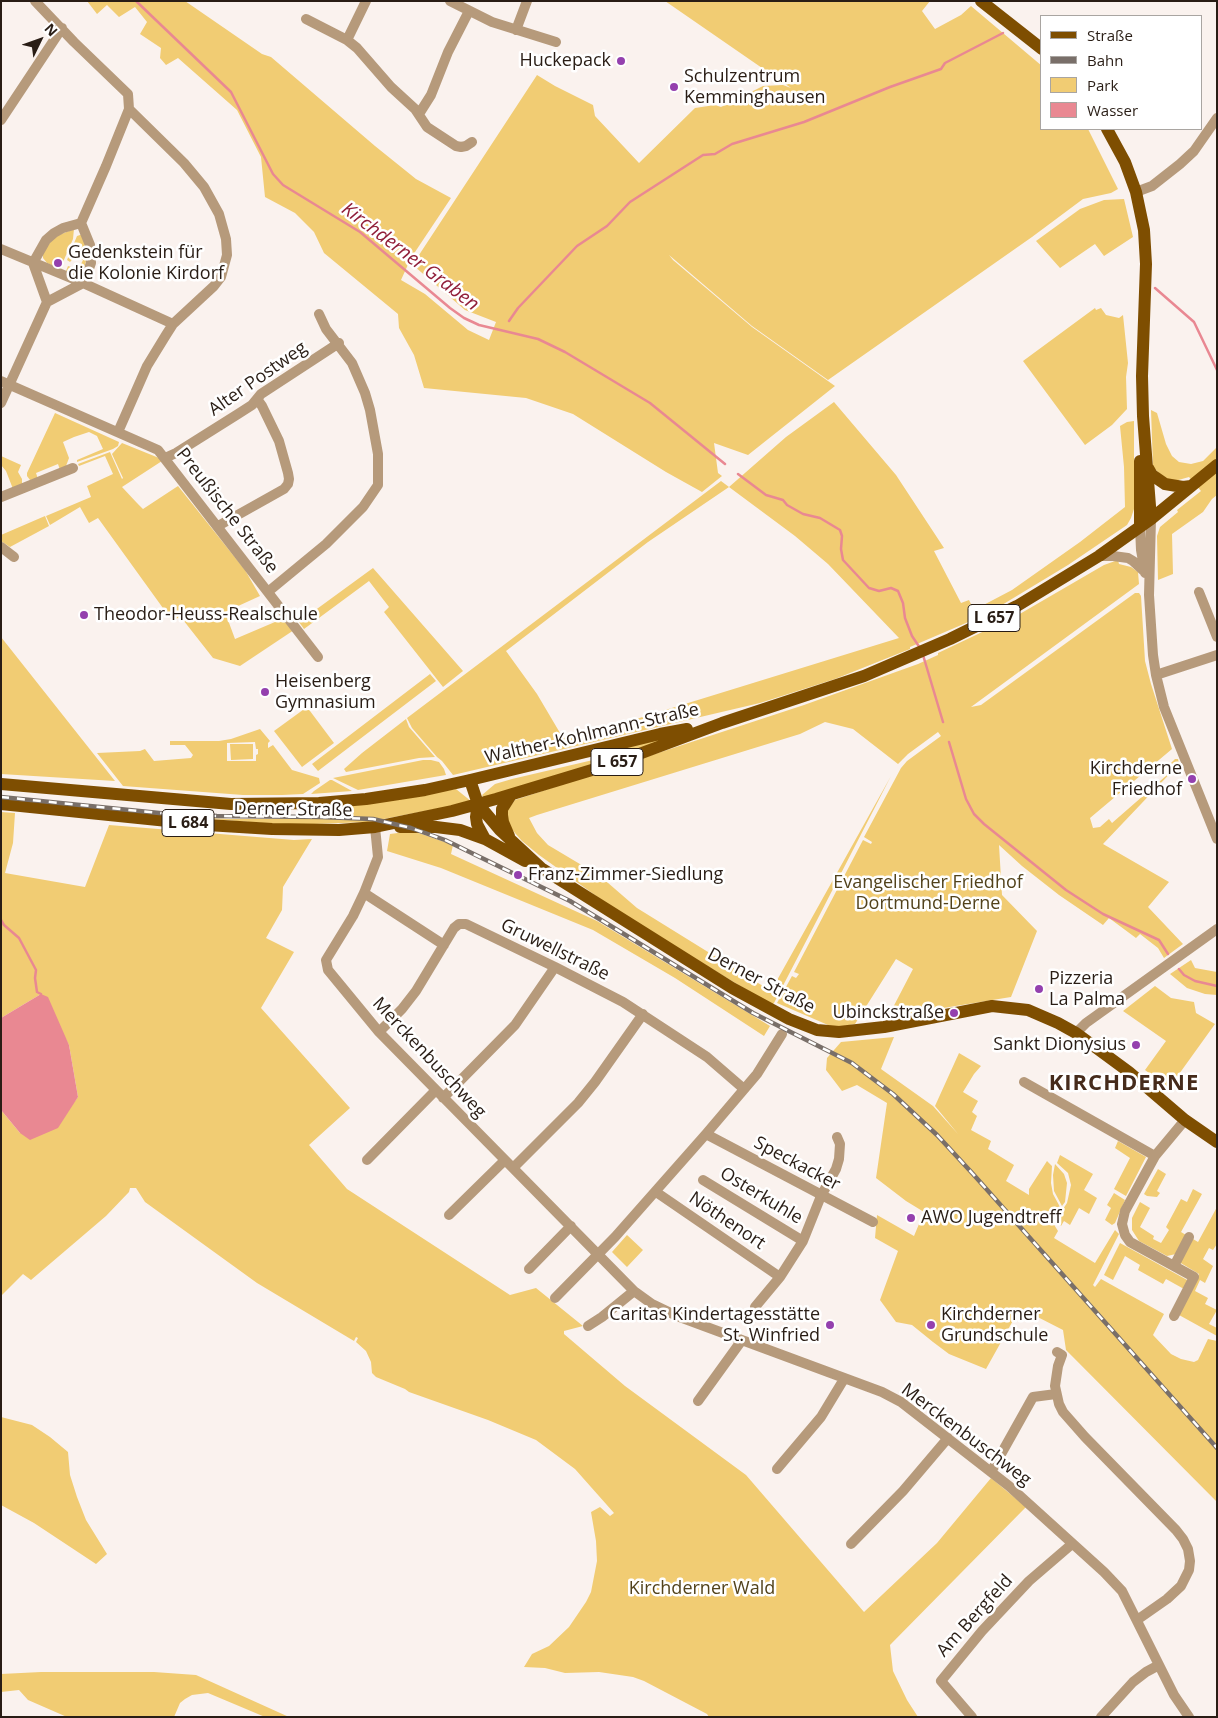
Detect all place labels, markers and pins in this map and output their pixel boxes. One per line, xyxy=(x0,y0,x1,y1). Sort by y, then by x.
place label: Huckepack xyxy=(519,50,611,72)
marker: Huckepack xyxy=(615,55,627,67)
place label: Schulzentrum Kemminghausen xyxy=(684,66,826,108)
marker: Schulzentrum Kemminghausen xyxy=(668,81,680,93)
place label: Gedenkstein für die Kolonie Kirdorf xyxy=(68,242,224,284)
marker: Gedenkstein für die Kolonie Kirdorf xyxy=(52,257,64,269)
place label: Theodor-Heuss-Realschule xyxy=(94,604,318,626)
marker: Theodor-Heuss-Realschule xyxy=(78,609,90,621)
place label: Heisenberg Gymnasium xyxy=(275,671,376,714)
marker: Heisenberg Gymnasium xyxy=(259,686,271,698)
place label: Kirchderne Friedhof xyxy=(1090,758,1182,801)
marker: Kirchderne Friedhof xyxy=(1186,773,1198,785)
place label: Franz-Zimmer-Siedlung xyxy=(528,864,723,886)
marker: Franz-Zimmer-Siedlung xyxy=(512,869,524,881)
place label: Pizzeria La Palma xyxy=(1049,968,1125,1011)
marker: Pizzeria La Palma xyxy=(1033,983,1045,995)
place label: Ubinckstraße xyxy=(833,1002,944,1024)
marker: Ubinckstraße xyxy=(948,1007,960,1019)
place label: Sankt Dionysius xyxy=(993,1034,1126,1056)
marker: Sankt Dionysius xyxy=(1130,1039,1142,1051)
place label: AWO Jugendtreff xyxy=(921,1207,1061,1229)
marker: AWO Jugendtreff xyxy=(905,1212,917,1224)
place label: Caritas Kindertagesstätte St. Winfried xyxy=(609,1304,820,1346)
place label: Kirchderner Grundschule xyxy=(941,1304,1048,1346)
marker: Caritas Kindertagesstätte St. Winfried xyxy=(824,1319,836,1331)
marker: Kirchderner Grundschule xyxy=(925,1319,937,1331)

